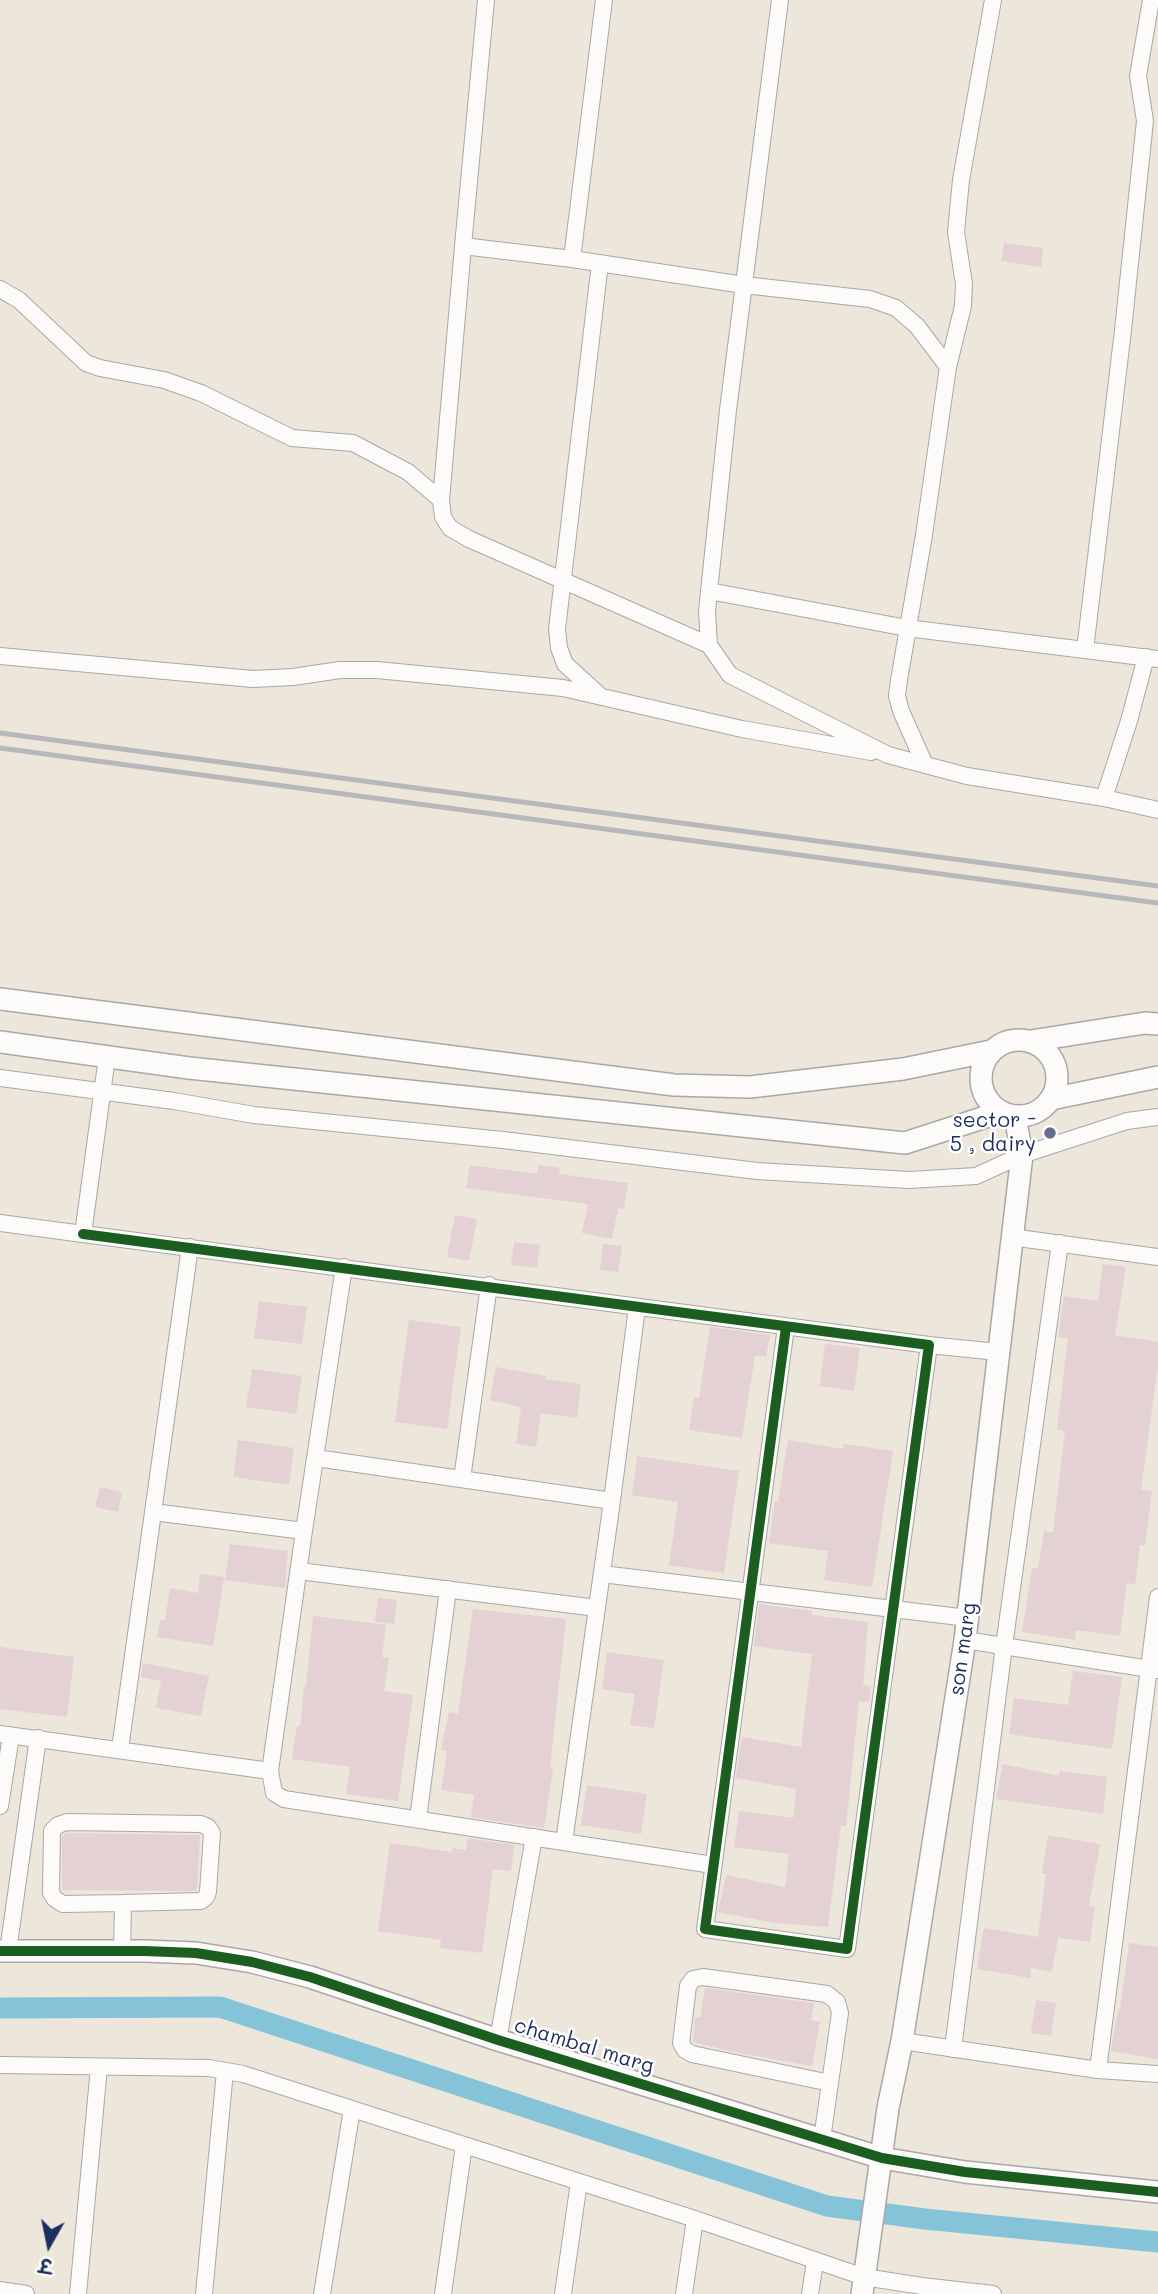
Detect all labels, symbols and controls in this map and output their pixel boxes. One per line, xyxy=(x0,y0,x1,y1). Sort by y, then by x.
place label: sector - 5 , dairy xyxy=(950,1108,1036,1158)
marker: sector - 5 , dairy xyxy=(1042,1125,1058,1141)
street label: son marg xyxy=(944,1601,982,1697)
street label: chambal marg xyxy=(511,2013,657,2079)
north arrow xyxy=(14,2210,84,2280)
text: उ xyxy=(37,2253,54,2280)

